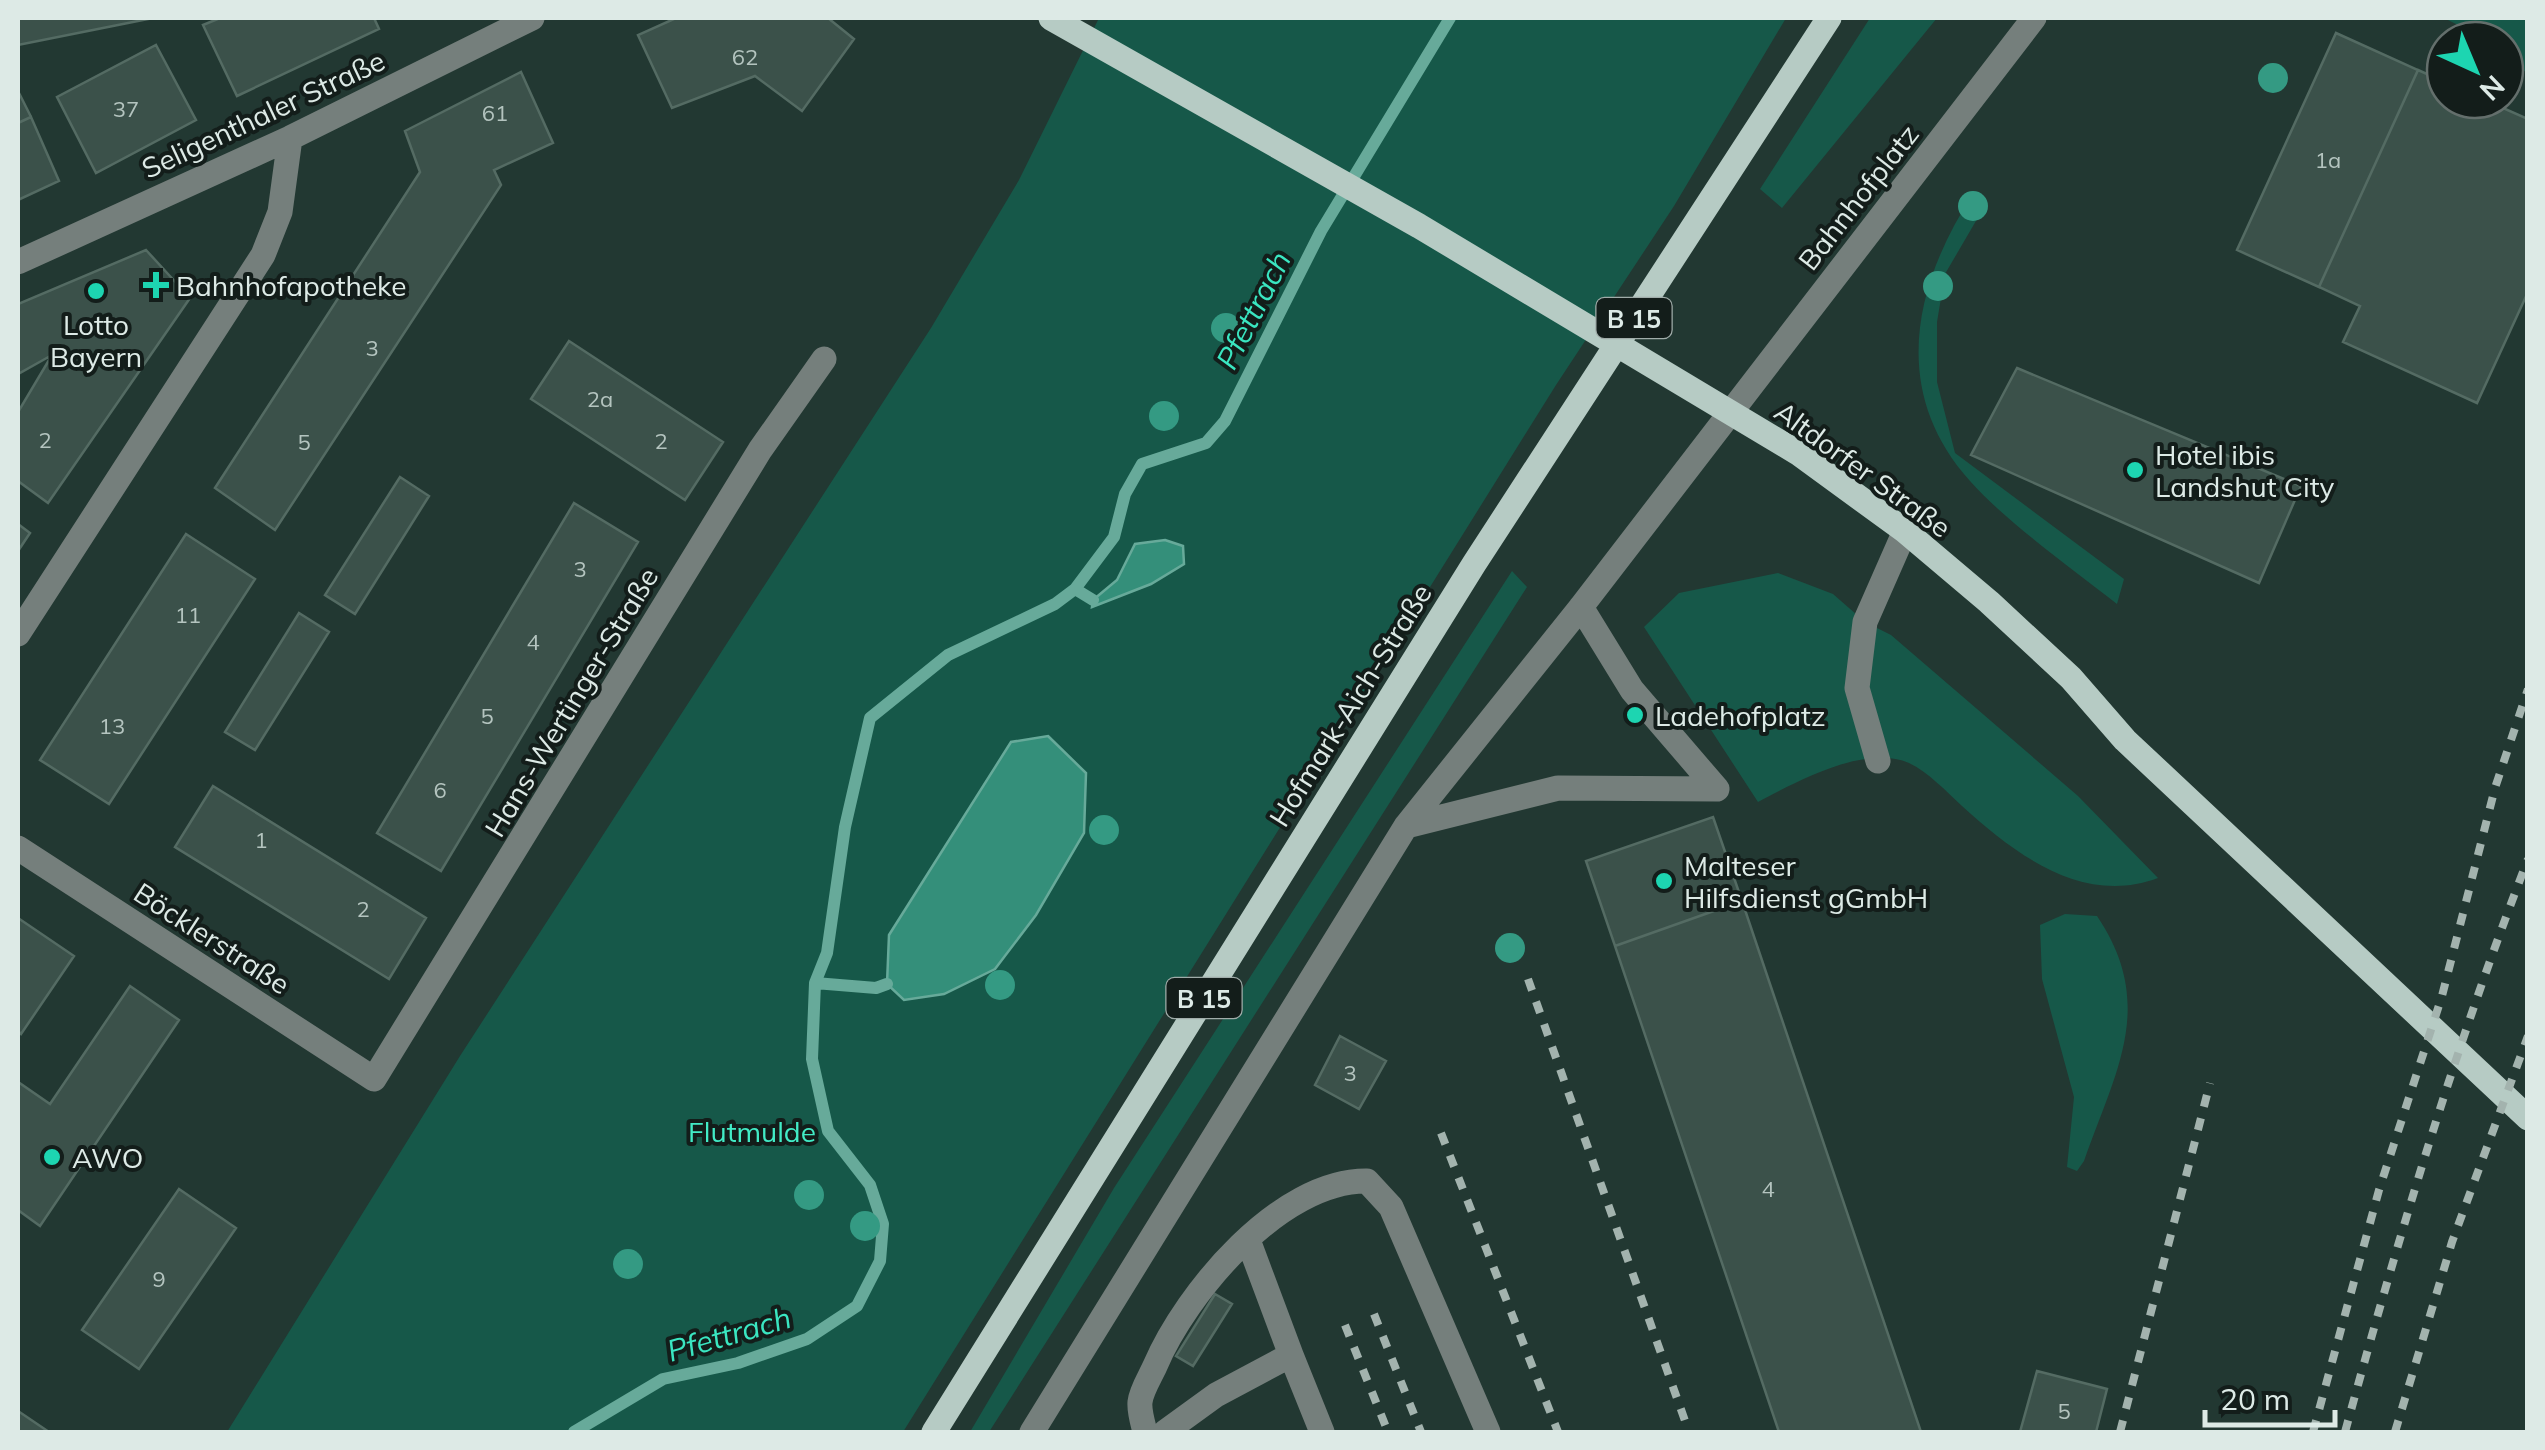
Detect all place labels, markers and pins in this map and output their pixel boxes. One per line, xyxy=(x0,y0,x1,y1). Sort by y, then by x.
place label: Bahnhofapotheke xyxy=(176,268,406,303)
marker: Bahnhofapotheke xyxy=(145,274,167,296)
marker: Lotto Bayern xyxy=(85,280,107,302)
place label: Lotto Bayern xyxy=(50,307,142,374)
place label: Hotel ibis Landshut City xyxy=(2155,437,2335,504)
marker: Hotel ibis Landshut City xyxy=(2124,459,2146,481)
place label: Ladehofplatz xyxy=(1655,698,1825,733)
marker: Ladehofplatz xyxy=(1624,704,1646,726)
place label: Malteser Hilfsdienst gGmbH xyxy=(1684,848,1928,915)
marker: Malteser Hilfsdienst gGmbH xyxy=(1653,870,1675,892)
place label: AWO xyxy=(72,1140,143,1175)
marker: AWO xyxy=(41,1146,63,1168)

